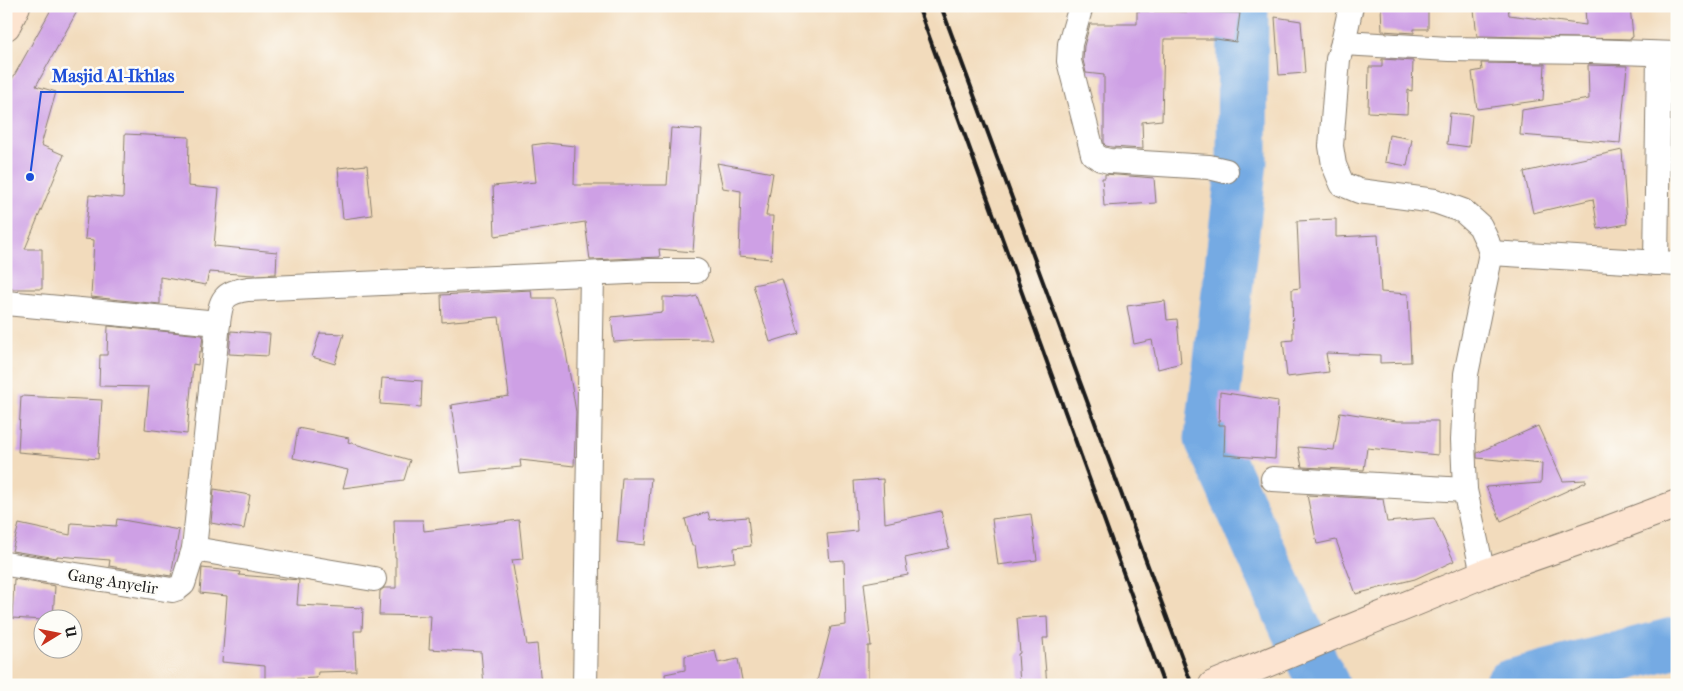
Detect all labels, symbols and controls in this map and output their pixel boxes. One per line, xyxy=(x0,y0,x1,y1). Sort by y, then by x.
callout: Masjid Al-Ikhlas xyxy=(41,59,184,92)
text: Masjid Al-Ikhlas xyxy=(51,66,175,87)
street label: Gang Anyelir xyxy=(66,565,160,598)
north arrow xyxy=(32,608,82,658)
text: U xyxy=(61,624,80,639)

